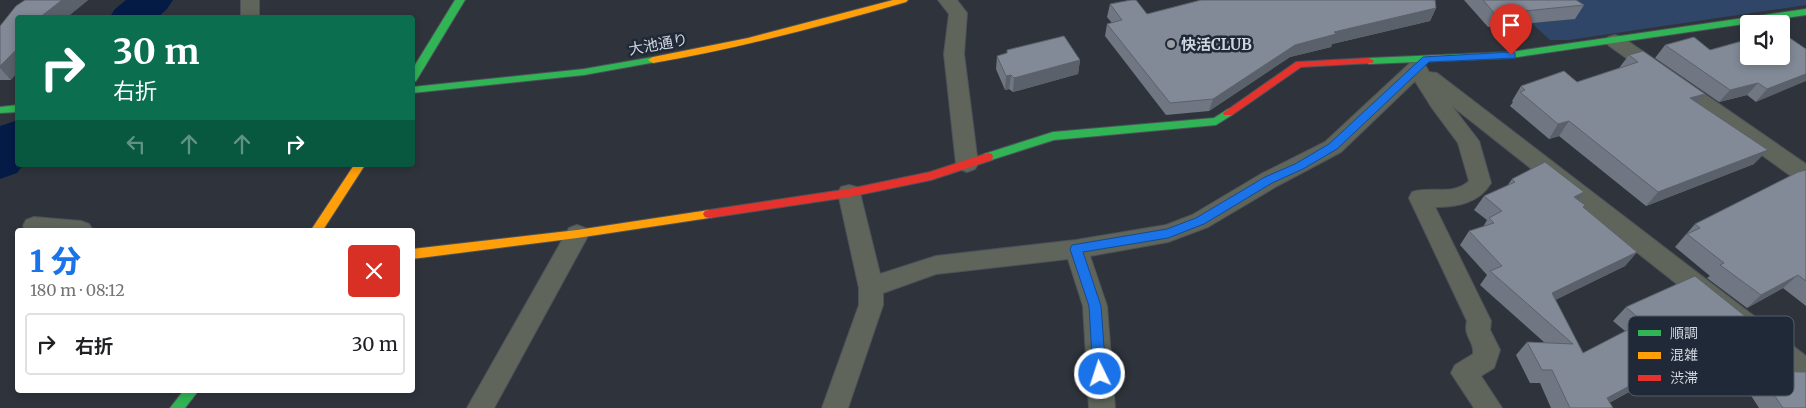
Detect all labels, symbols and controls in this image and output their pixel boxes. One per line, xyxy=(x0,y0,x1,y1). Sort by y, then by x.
pin xyxy=(1490,4,1532,55)
icon: arrive xyxy=(1497,11,1525,39)
map controls xyxy=(1740,15,1790,65)
button: sound xyxy=(1740,15,1790,65)
street label: 大池通り xyxy=(627,29,689,59)
text: 30 m xyxy=(113,30,199,74)
icon: right xyxy=(30,35,95,100)
place label: 快活CLUB xyxy=(1181,35,1252,54)
marker: 快活CLUB xyxy=(1165,38,1177,50)
text: 右折 xyxy=(113,77,157,105)
icon: left xyxy=(122,130,150,158)
icon: ahead xyxy=(175,130,203,158)
icon: ahead xyxy=(228,130,256,158)
icon: right xyxy=(281,130,309,158)
text: 1 分 xyxy=(30,242,81,280)
button: close xyxy=(348,245,400,297)
text: 180 m · 08:12 xyxy=(30,280,125,300)
legend xyxy=(1628,316,1794,396)
text: 順調 xyxy=(1670,324,1698,342)
icon: right xyxy=(32,330,60,358)
text: 30 m xyxy=(352,332,398,356)
text: 右折 xyxy=(75,334,113,358)
text: 混雑 xyxy=(1670,346,1698,364)
position arrow xyxy=(1073,347,1125,399)
text: 渋滞 xyxy=(1670,369,1698,387)

